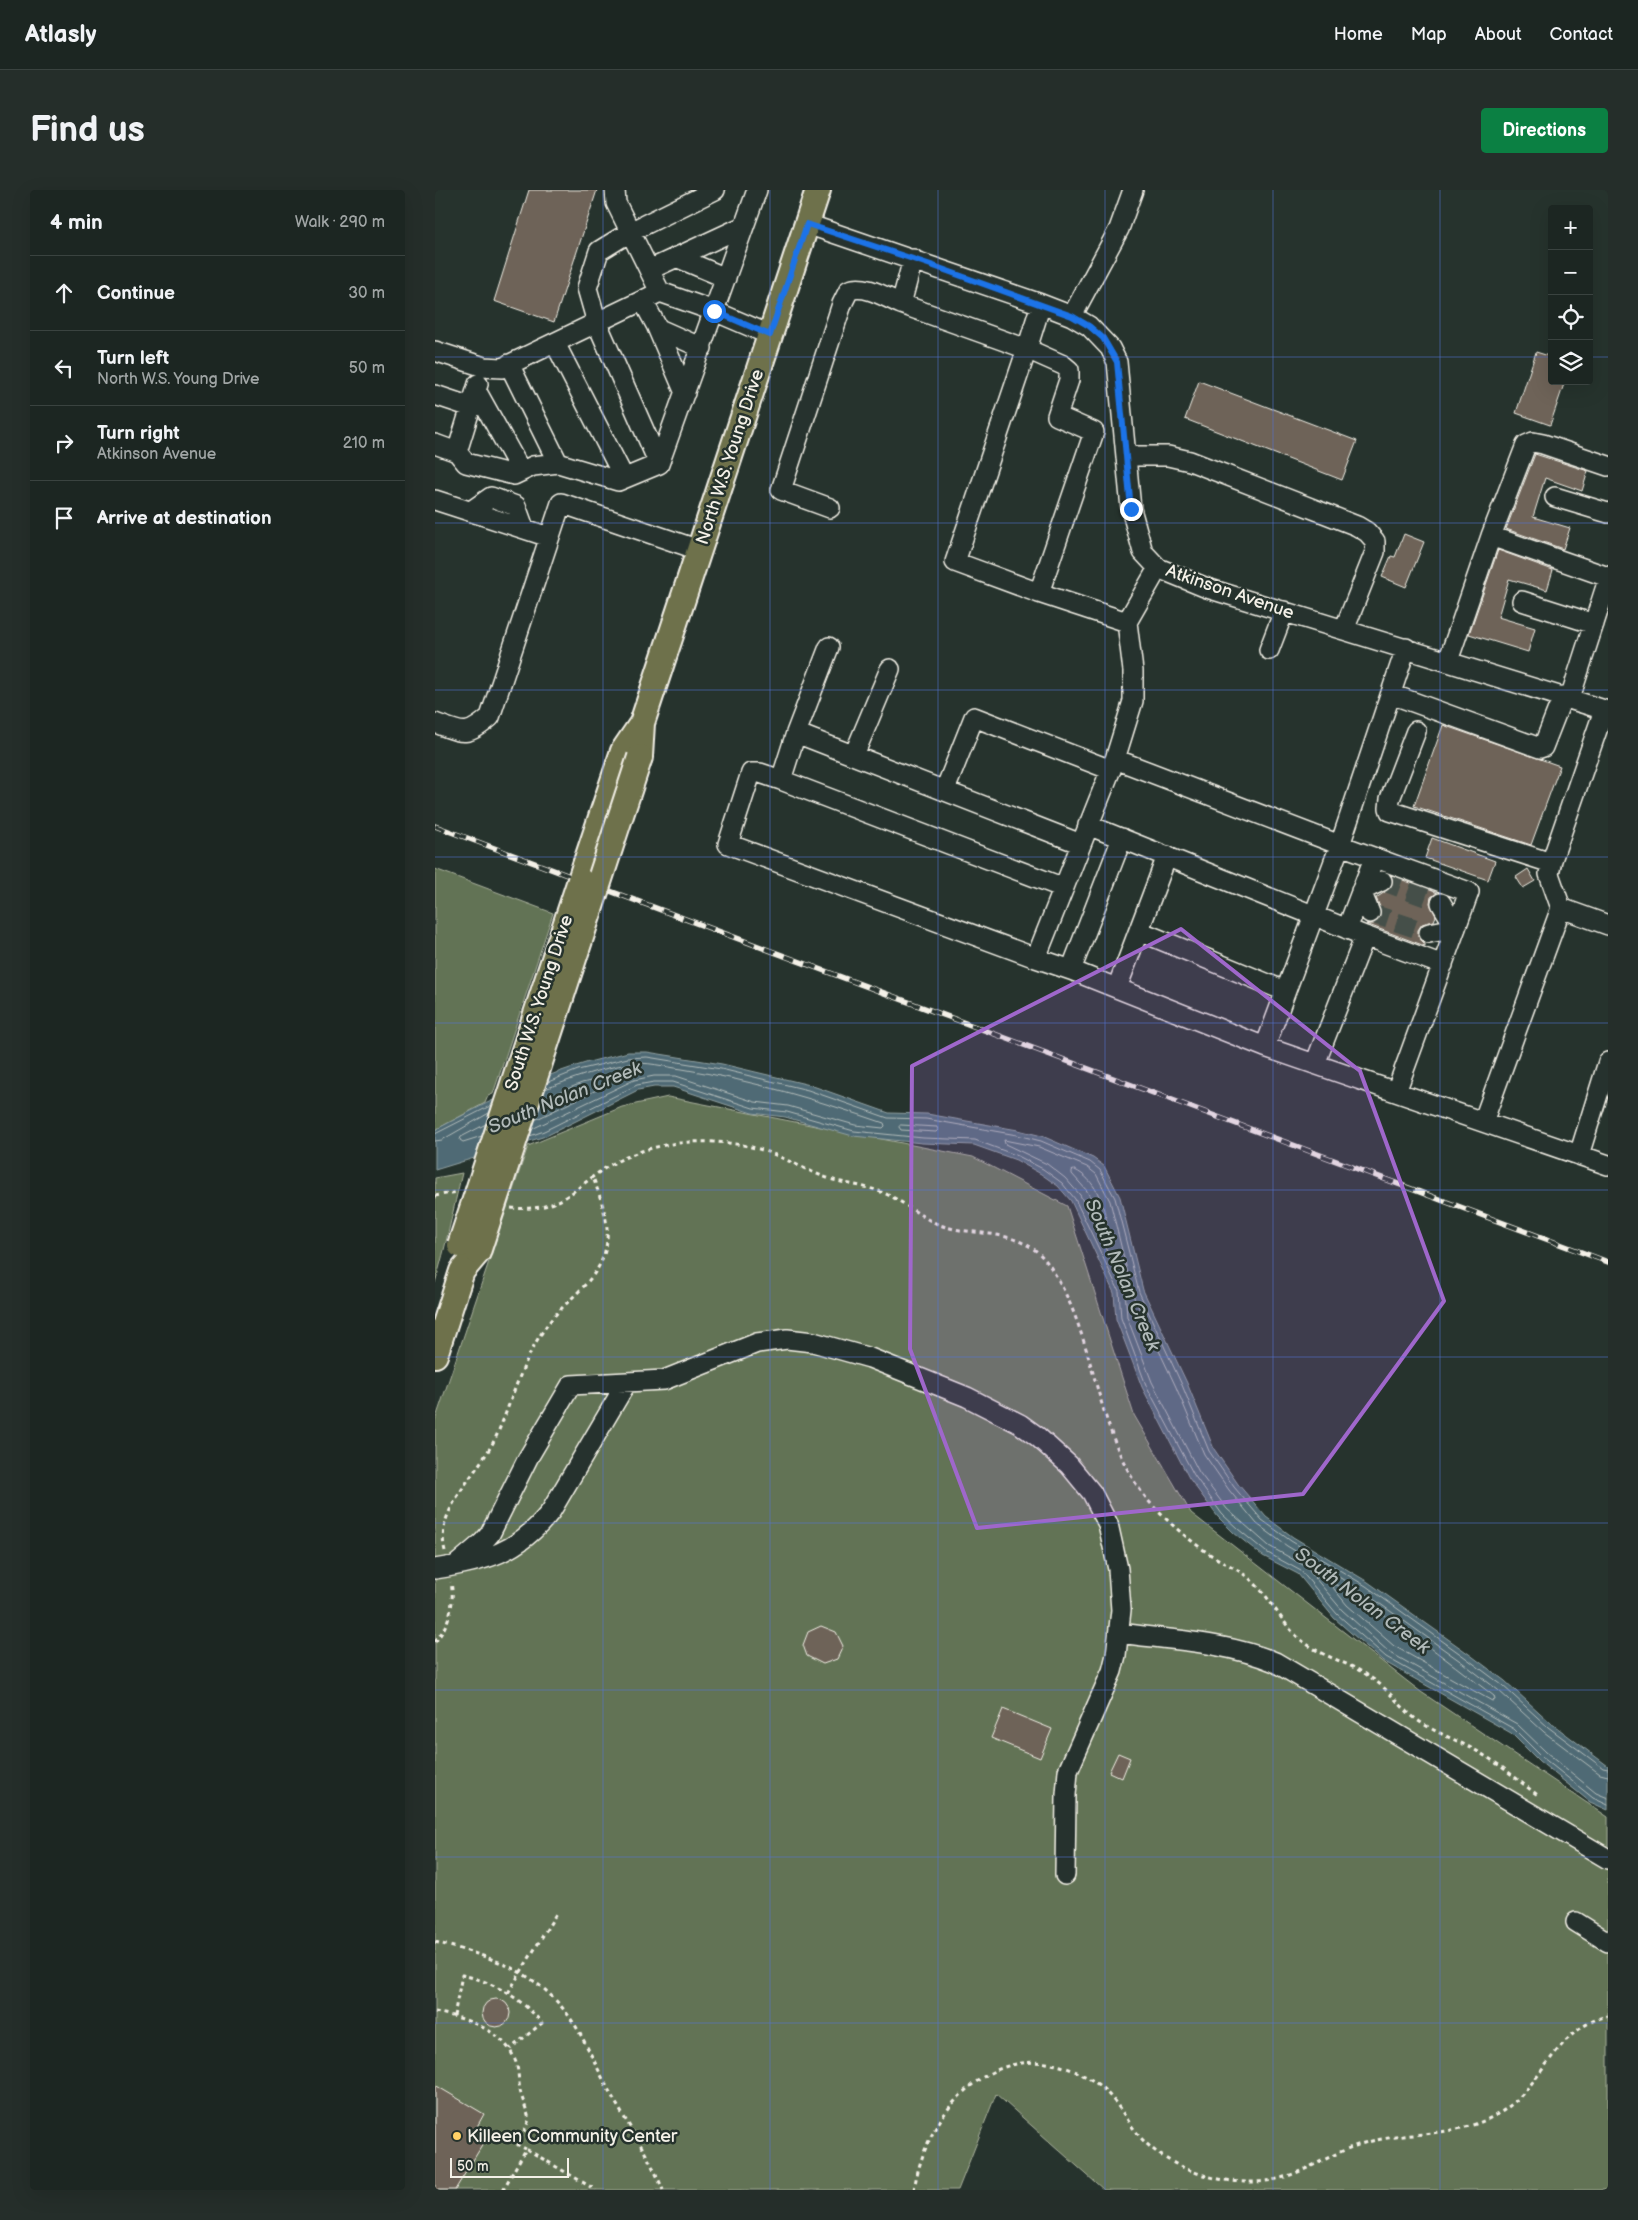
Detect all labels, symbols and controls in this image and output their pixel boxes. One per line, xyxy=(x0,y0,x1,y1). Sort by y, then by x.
text: Atlasly xyxy=(25,20,96,49)
text: Home xyxy=(1334,24,1383,45)
text: Map xyxy=(1411,24,1447,45)
text: About xyxy=(1475,24,1522,45)
text: Contact xyxy=(1550,24,1613,45)
button: Directions xyxy=(1481,108,1608,153)
text: Find us xyxy=(30,109,145,152)
map controls xyxy=(1548,205,1593,385)
button: + xyxy=(1548,205,1593,250)
text: 4 min xyxy=(50,210,103,235)
text: Walk · 290 m xyxy=(295,213,385,232)
button: − xyxy=(1548,250,1593,295)
icon: ahead xyxy=(50,279,78,307)
text: Continue xyxy=(97,282,175,305)
text: 30 m xyxy=(348,284,385,303)
button: locate xyxy=(1548,295,1593,340)
route start xyxy=(703,300,726,323)
button: layers xyxy=(1548,340,1593,385)
text: Turn left xyxy=(97,347,169,370)
icon: left xyxy=(50,354,78,382)
text: 50 m xyxy=(349,359,385,378)
street label: North W.S. Young Drive xyxy=(692,366,768,547)
text: North W.S. Young Drive xyxy=(97,370,260,389)
text: Turn right xyxy=(97,422,180,445)
icon: right xyxy=(50,429,78,457)
text: 210 m xyxy=(343,434,385,453)
text: Atkinson Avenue xyxy=(97,445,216,464)
route end xyxy=(1120,498,1143,521)
icon: arrive xyxy=(50,504,78,532)
text: Arrive at destination xyxy=(97,507,272,530)
street label: Atkinson Avenue xyxy=(1163,560,1297,624)
street label: South W.S. Young Drive xyxy=(501,912,577,1093)
water label: South Nolan Creek xyxy=(485,1056,646,1139)
water label: South Nolan Creek xyxy=(1080,1195,1165,1355)
water label: South Nolan Creek xyxy=(1290,1543,1435,1660)
place label: Killeen Community Center xyxy=(467,2126,678,2147)
marker: Killeen Community Center xyxy=(451,2130,463,2142)
scale bar xyxy=(450,2155,569,2178)
text: 50 m xyxy=(457,2158,489,2175)

